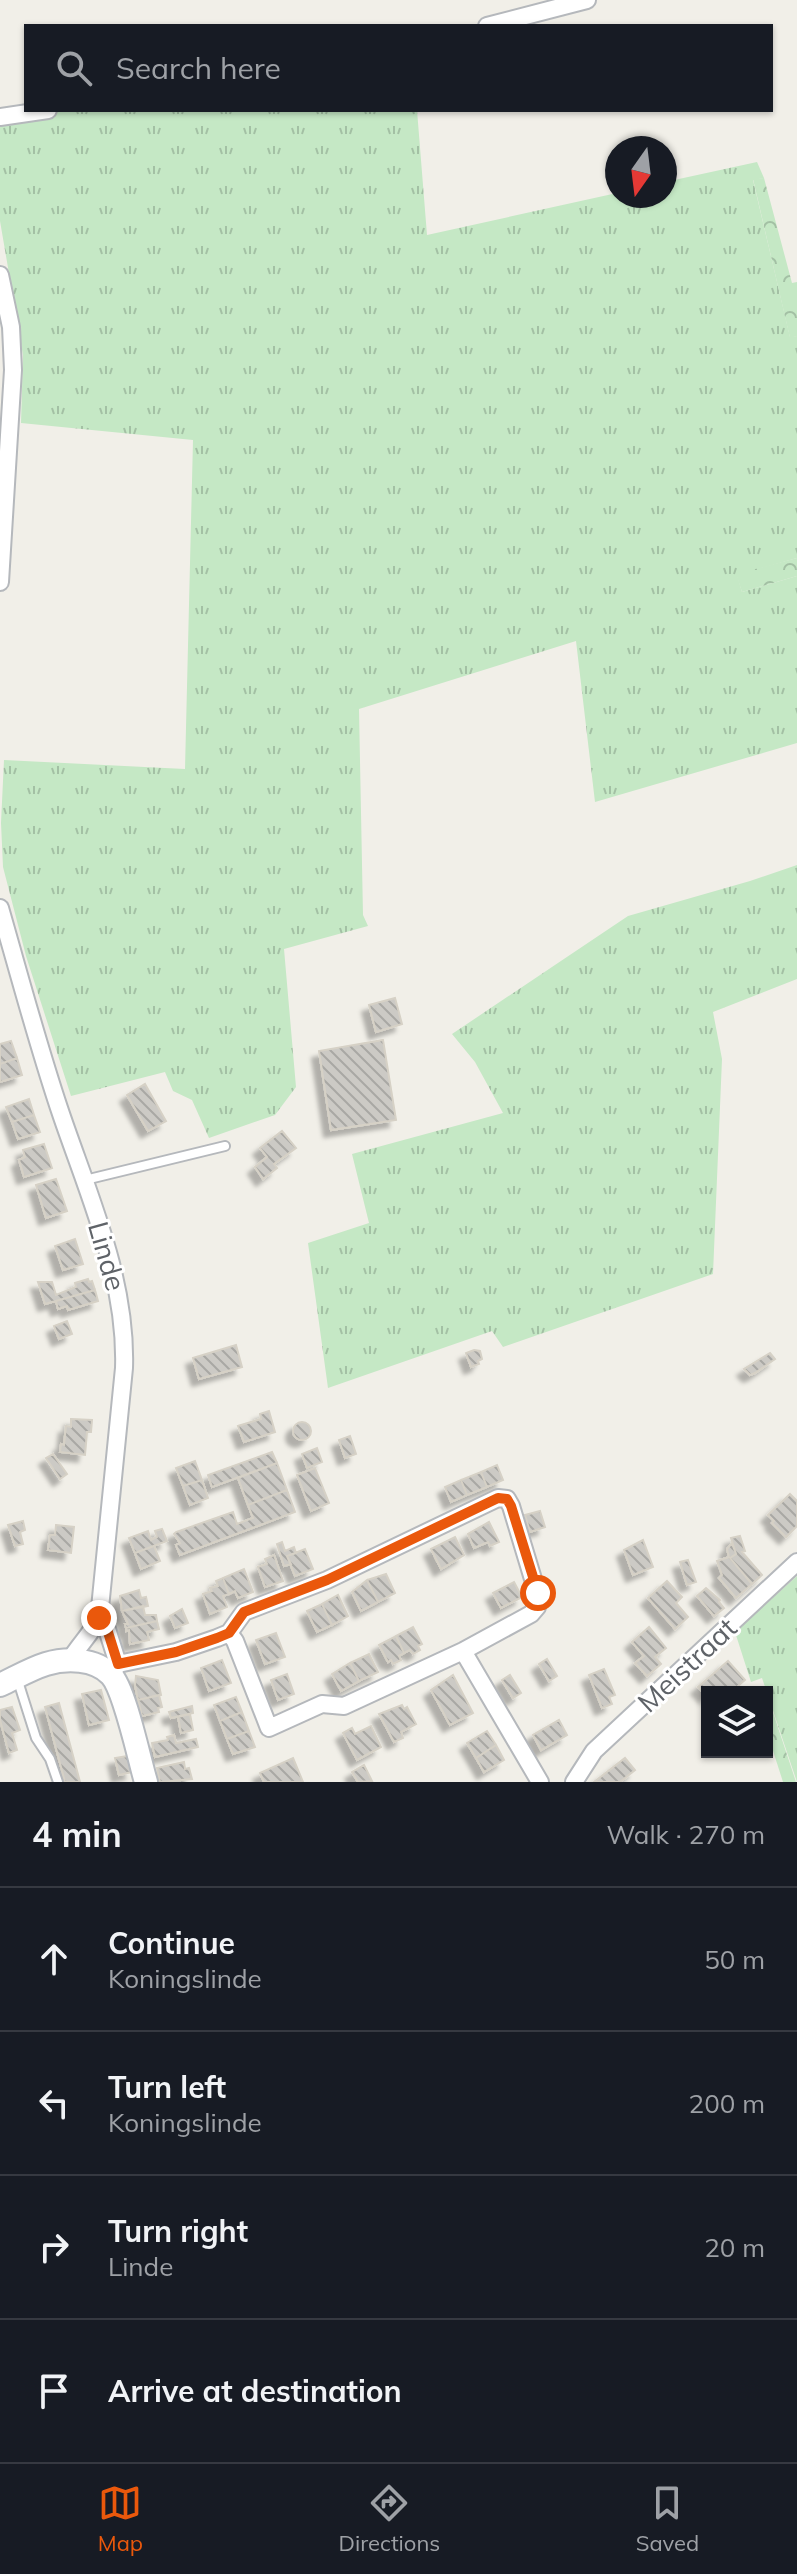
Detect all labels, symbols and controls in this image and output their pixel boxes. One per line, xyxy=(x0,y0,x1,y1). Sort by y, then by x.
search box xyxy=(24,24,773,112)
icon: search xyxy=(52,46,96,90)
text: Search here xyxy=(116,49,281,87)
north arrow xyxy=(605,136,677,208)
street label: Linde xyxy=(81,1217,134,1295)
route start xyxy=(520,1575,556,1611)
route end xyxy=(81,1600,117,1636)
street label: Meistraat xyxy=(630,1610,744,1719)
map controls xyxy=(701,1686,773,1758)
button: layers xyxy=(701,1686,773,1758)
text: 4 min xyxy=(32,1813,122,1856)
text: Walk · 270 m xyxy=(606,1818,765,1851)
text: Continue xyxy=(108,1924,235,1962)
icon: ahead xyxy=(32,1937,76,1981)
text: 50 m xyxy=(704,1943,765,1976)
text: Koningslinde xyxy=(108,1962,262,1995)
text: Turn left xyxy=(108,2068,226,2106)
icon: left xyxy=(32,2081,76,2125)
text: 200 m xyxy=(689,2087,765,2120)
text: Koningslinde xyxy=(108,2106,262,2139)
text: Turn right xyxy=(108,2212,248,2250)
icon: right xyxy=(32,2225,76,2269)
text: 20 m xyxy=(704,2231,765,2264)
text: Linde xyxy=(108,2250,173,2283)
icon: arrive xyxy=(32,2369,76,2413)
text: Arrive at destination xyxy=(108,2372,402,2410)
tab: Map xyxy=(98,2481,143,2557)
tab: Directions xyxy=(339,2481,440,2557)
tab: Saved xyxy=(636,2481,699,2557)

